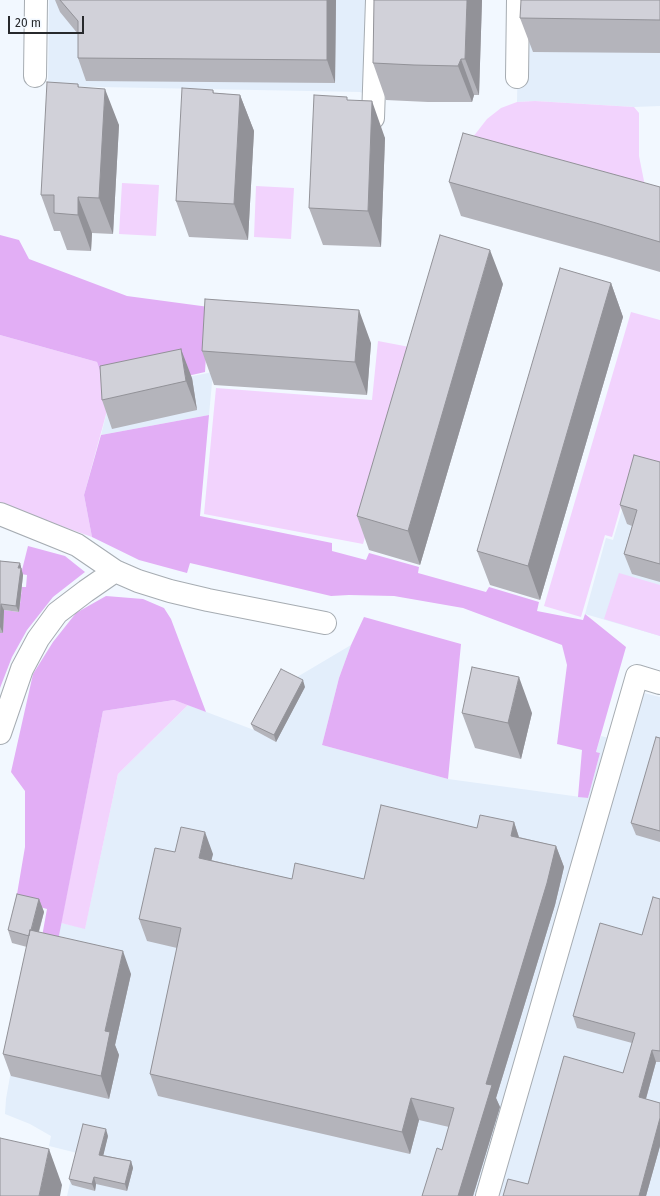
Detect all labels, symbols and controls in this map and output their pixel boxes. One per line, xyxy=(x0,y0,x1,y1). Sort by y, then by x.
scale bar xyxy=(10,8,86,34)
text: 20 m xyxy=(15,16,41,30)

